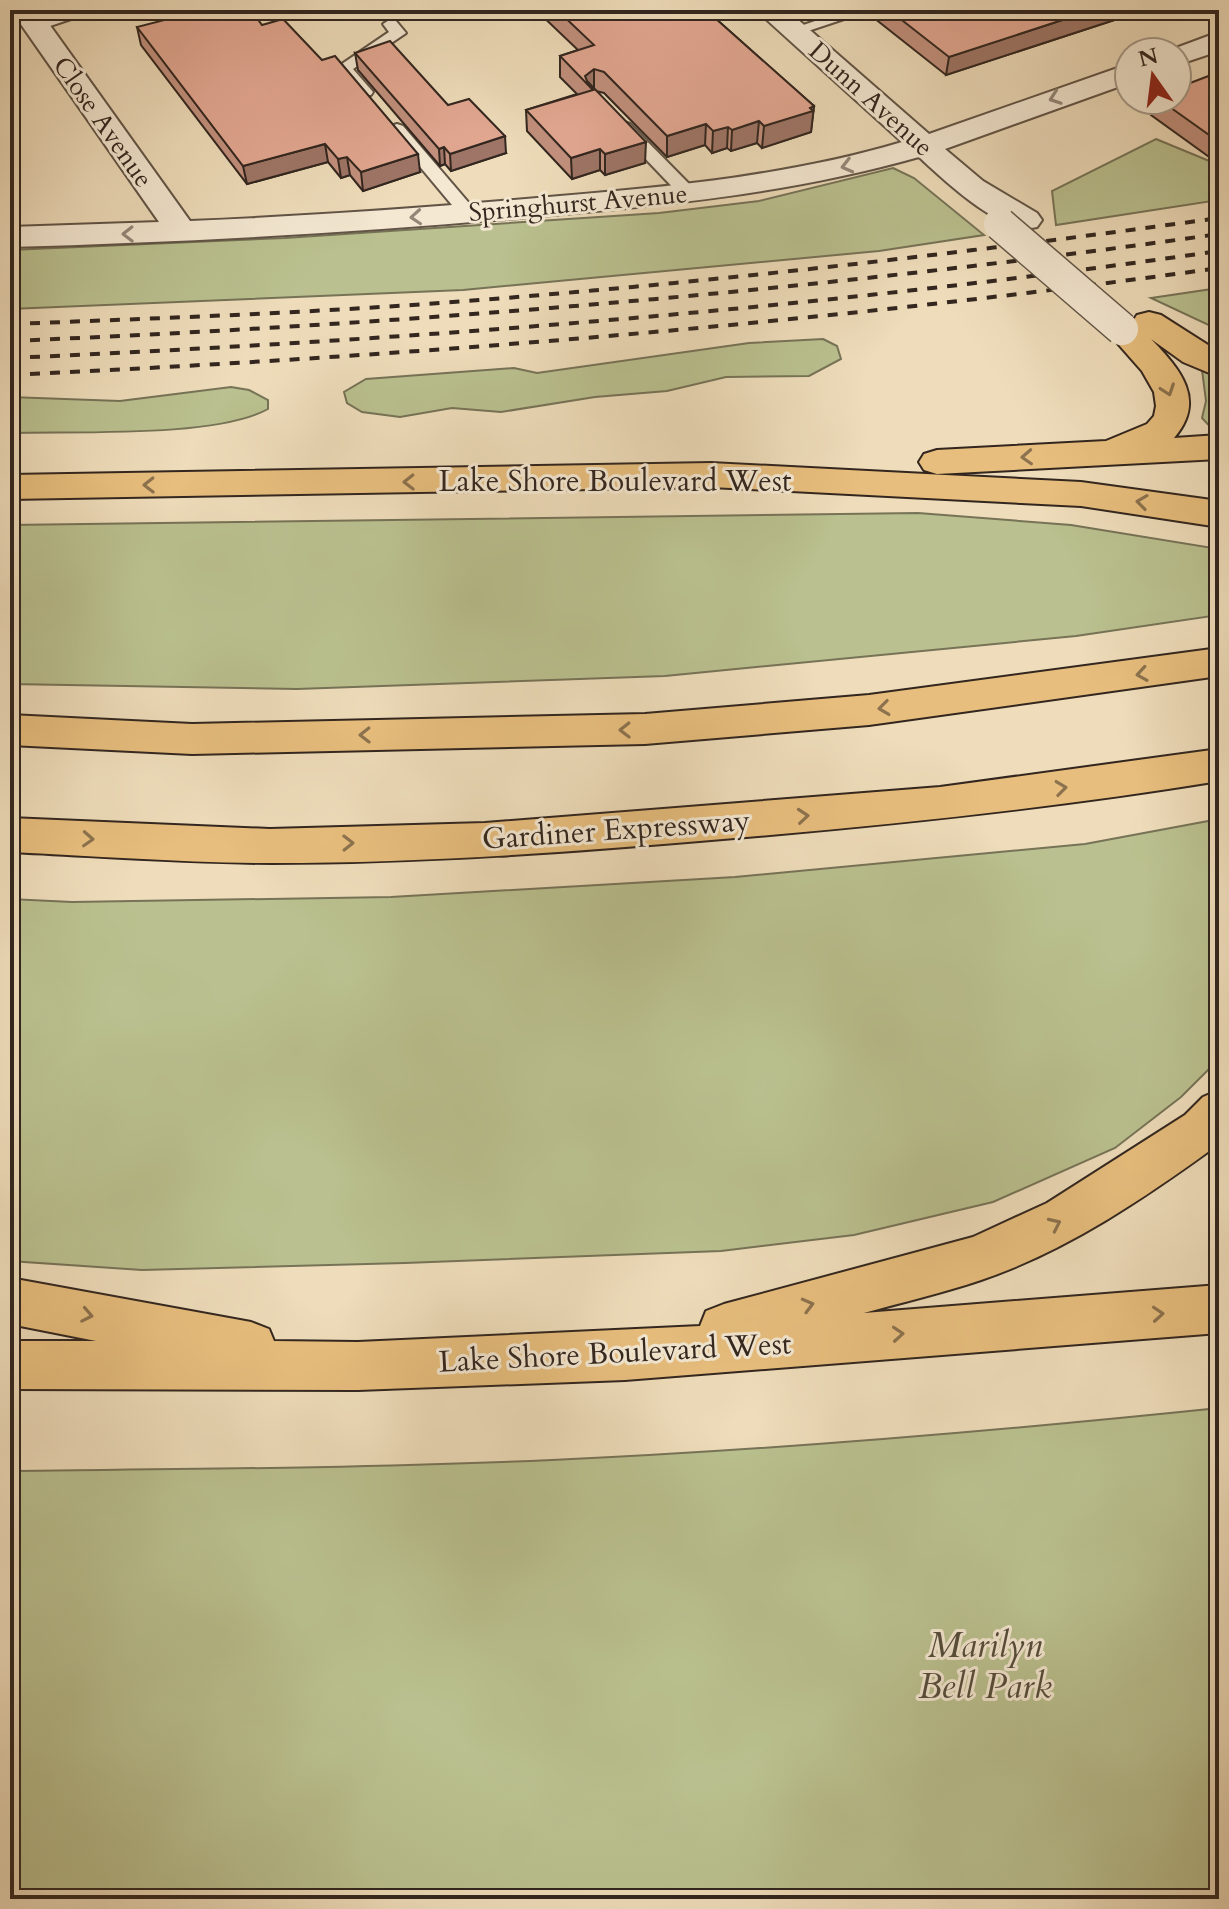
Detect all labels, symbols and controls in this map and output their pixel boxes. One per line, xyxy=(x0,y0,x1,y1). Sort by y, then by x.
street label: Dunn Avenue xyxy=(801,34,941,164)
north arrow xyxy=(1113,36,1193,116)
text: N xyxy=(1136,41,1161,74)
street label: Close Avenue xyxy=(45,50,161,194)
one-way arrow xyxy=(1049,89,1063,105)
one-way arrow xyxy=(840,156,854,173)
street label: Springhurst Avenue xyxy=(467,176,689,230)
one-way arrow xyxy=(409,208,422,225)
one-way arrow xyxy=(121,225,134,243)
one-way arrow xyxy=(1159,382,1175,396)
one-way arrow xyxy=(1020,448,1033,465)
street label: Lake Shore Boulevard West xyxy=(439,461,792,502)
one-way arrow xyxy=(402,473,415,490)
one-way arrow xyxy=(142,476,155,494)
one-way arrow xyxy=(1135,494,1149,511)
one-way arrow xyxy=(1135,665,1149,682)
one-way arrow xyxy=(877,699,891,716)
one-way arrow xyxy=(618,721,631,738)
one-way arrow xyxy=(358,727,371,744)
one-way arrow xyxy=(1054,780,1068,797)
street label: Gardiner Expressway xyxy=(481,800,752,860)
one-way arrow xyxy=(797,808,810,825)
one-way arrow xyxy=(82,830,95,847)
one-way arrow xyxy=(342,834,355,852)
one-way arrow xyxy=(1046,1218,1061,1234)
one-way arrow xyxy=(801,1298,815,1314)
one-way arrow xyxy=(80,1306,93,1323)
one-way arrow xyxy=(1152,1306,1165,1323)
street label: Lake Shore Boulevard West xyxy=(438,1323,793,1383)
one-way arrow xyxy=(892,1326,905,1343)
park label: Marilyn Bell Park xyxy=(918,1621,1052,1711)

